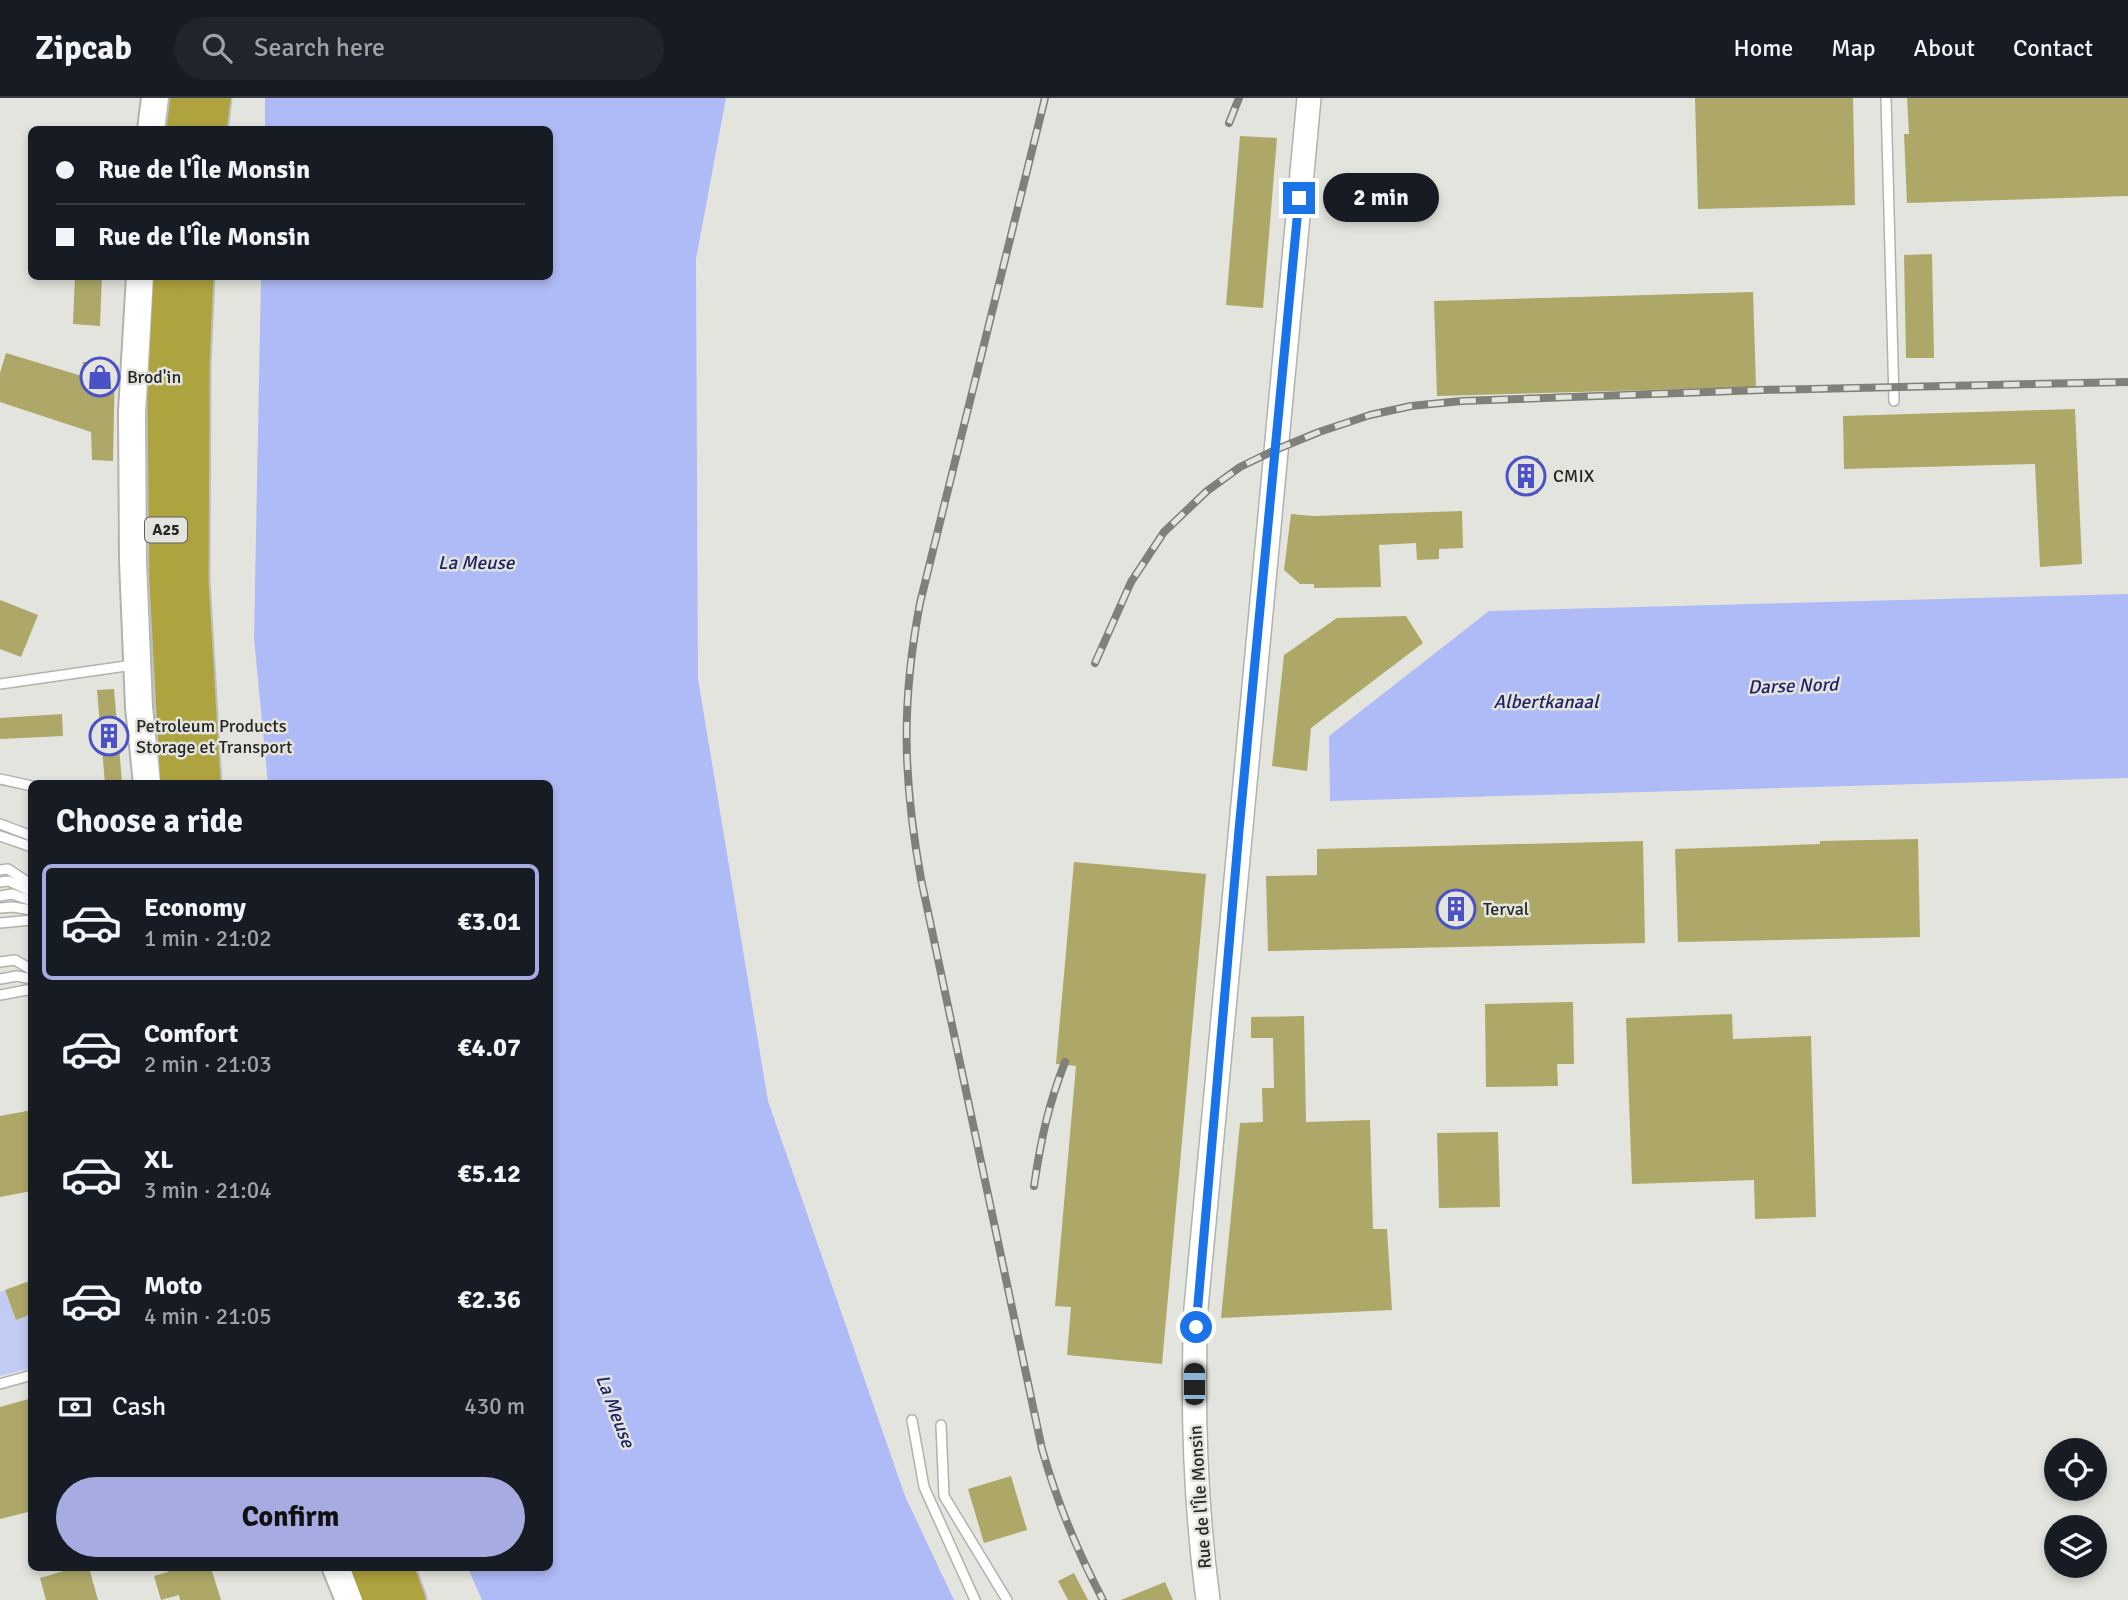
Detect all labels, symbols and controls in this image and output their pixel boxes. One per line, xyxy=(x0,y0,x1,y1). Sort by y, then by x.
search box xyxy=(174,17,664,80)
text: Zipcab xyxy=(35,28,132,69)
icon: search xyxy=(198,29,236,67)
text: Search here xyxy=(254,32,385,64)
text: Home xyxy=(1733,33,1793,63)
text: Map xyxy=(1831,33,1876,63)
text: About xyxy=(1914,33,1975,63)
text: Contact xyxy=(2013,33,2093,63)
text: Rue de l'Île Monsin xyxy=(98,154,310,186)
callout: 2 min xyxy=(1324,174,1439,222)
route end xyxy=(1283,182,1315,214)
text: 2 min xyxy=(1353,183,1409,212)
text: Rue de l'Île Monsin xyxy=(98,221,310,253)
shop icon: Brod'in xyxy=(79,356,121,398)
place label: Brod'in xyxy=(127,366,181,388)
building icon: CMIX xyxy=(1505,455,1547,497)
place label: CMIX xyxy=(1553,465,1595,487)
road number: A25 xyxy=(145,518,187,542)
water label: La Meuse xyxy=(438,551,516,575)
water label: Darse Nord xyxy=(1747,672,1841,700)
water label: Albertkanaal xyxy=(1494,690,1600,714)
building icon: Petroleum Products Storage et Transport xyxy=(88,715,130,757)
place label: Petroleum Products Storage et Transport xyxy=(136,715,292,758)
text: Choose a ride xyxy=(56,802,243,841)
building icon: Terval xyxy=(1435,888,1477,930)
icon: car xyxy=(60,891,123,954)
text: Economy xyxy=(144,892,246,924)
place label: Terval xyxy=(1483,898,1529,920)
text: €3.01 xyxy=(457,906,521,938)
text: 1 min · 21:02 xyxy=(144,924,272,953)
icon: car xyxy=(60,1017,123,1080)
text: Comfort xyxy=(144,1018,238,1050)
text: €4.07 xyxy=(457,1032,521,1064)
text: 2 min · 21:03 xyxy=(144,1050,272,1079)
icon: car xyxy=(60,1143,123,1206)
text: XL xyxy=(144,1144,174,1176)
text: €5.12 xyxy=(457,1158,521,1190)
text: 3 min · 21:04 xyxy=(144,1176,272,1205)
icon: car xyxy=(60,1269,123,1332)
text: Moto xyxy=(144,1270,202,1302)
text: €2.36 xyxy=(457,1284,521,1316)
text: 4 min · 21:05 xyxy=(144,1302,272,1331)
route start xyxy=(1180,1311,1212,1343)
car xyxy=(1184,1363,1205,1405)
water label: La Meuse xyxy=(590,1371,640,1452)
icon: cash xyxy=(56,1388,94,1426)
text: Cash xyxy=(112,1391,166,1423)
text: 430 m xyxy=(464,1392,525,1421)
street label: Rue de l'Île Monsin xyxy=(1184,1424,1216,1570)
map controls xyxy=(2044,1438,2107,1578)
button: locate xyxy=(2044,1438,2107,1501)
button: Confirm xyxy=(56,1477,525,1557)
button: layers xyxy=(2044,1515,2107,1578)

